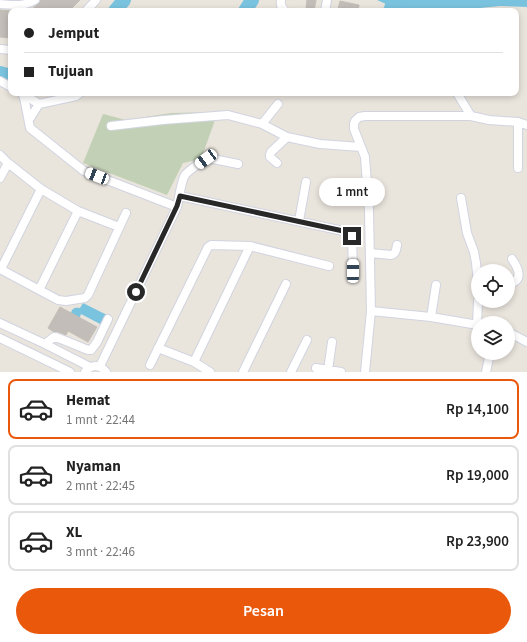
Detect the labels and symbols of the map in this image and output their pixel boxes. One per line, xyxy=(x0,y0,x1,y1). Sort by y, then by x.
car xyxy=(193,147,219,171)
car xyxy=(84,166,110,186)
callout: 1 mnt xyxy=(319,178,385,206)
route end xyxy=(343,227,361,245)
car xyxy=(347,259,359,283)
route start xyxy=(127,283,145,301)

